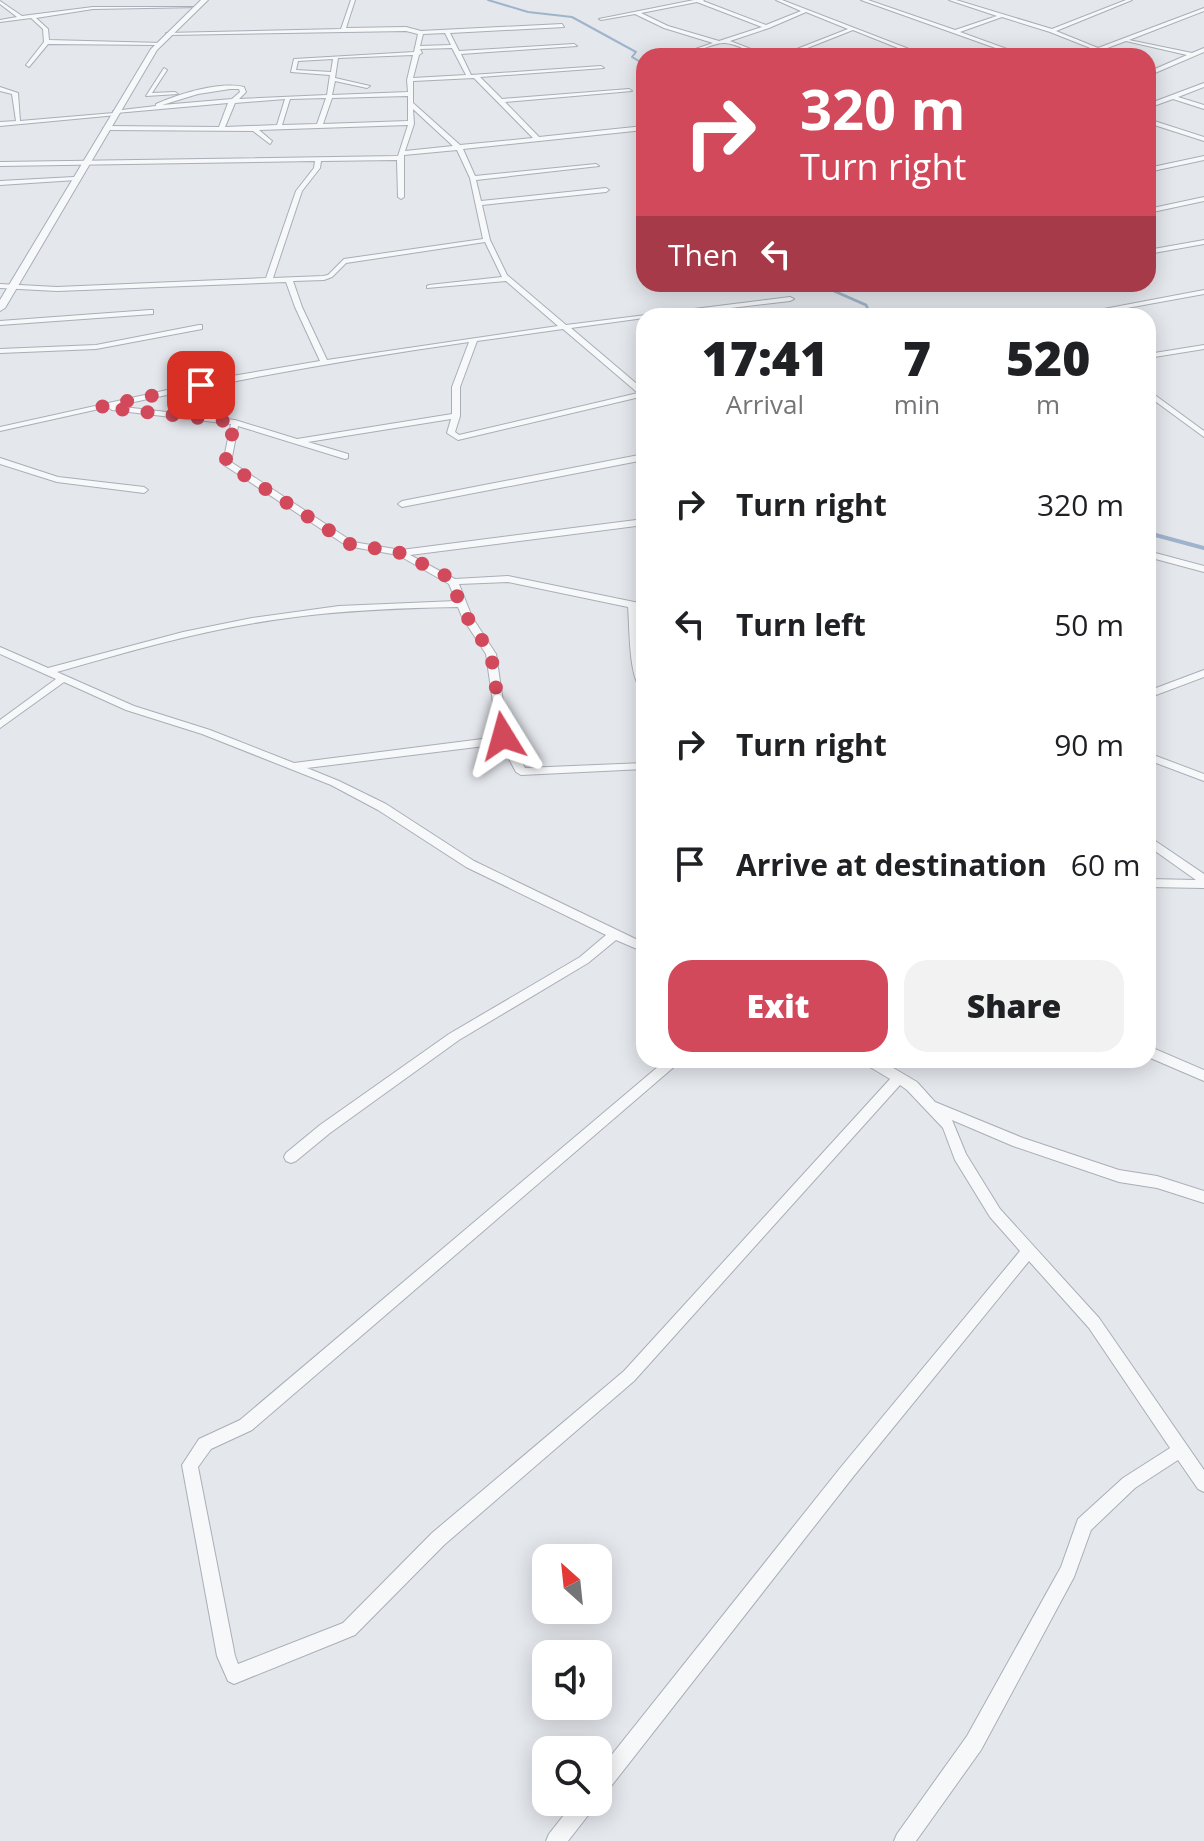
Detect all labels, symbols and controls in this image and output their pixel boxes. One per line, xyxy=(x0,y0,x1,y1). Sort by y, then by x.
text: 320 m xyxy=(800,70,966,146)
icon: right xyxy=(668,80,772,184)
text: Turn right xyxy=(800,142,966,191)
icon: left xyxy=(754,232,798,276)
text: Then xyxy=(668,234,738,275)
text: 17:41 xyxy=(702,325,828,390)
text: 7 xyxy=(903,325,931,390)
text: 520 xyxy=(1006,325,1090,390)
pin xyxy=(167,351,235,419)
icon: arrive xyxy=(179,363,223,407)
text: Arrival xyxy=(726,386,804,422)
text: min xyxy=(894,386,940,422)
text: m xyxy=(1036,386,1060,422)
icon: right xyxy=(668,482,712,526)
text: Turn right xyxy=(736,484,887,525)
text: 320 m xyxy=(1037,484,1124,525)
icon: left xyxy=(668,602,712,646)
text: Turn left xyxy=(736,604,866,645)
text: 50 m xyxy=(1054,604,1124,645)
position arrow xyxy=(461,694,545,778)
icon: right xyxy=(668,722,712,766)
text: Turn right xyxy=(736,724,887,765)
text: 90 m xyxy=(1054,724,1124,765)
icon: arrive xyxy=(668,842,712,886)
text: Arrive at destination xyxy=(736,844,1047,885)
text: 60 m xyxy=(1071,844,1141,885)
button: Exit xyxy=(668,960,888,1052)
button: Share xyxy=(904,960,1124,1052)
north arrow xyxy=(532,1544,612,1624)
map controls xyxy=(532,1544,612,1816)
button: sound xyxy=(532,1640,612,1720)
button: search xyxy=(532,1736,612,1816)

